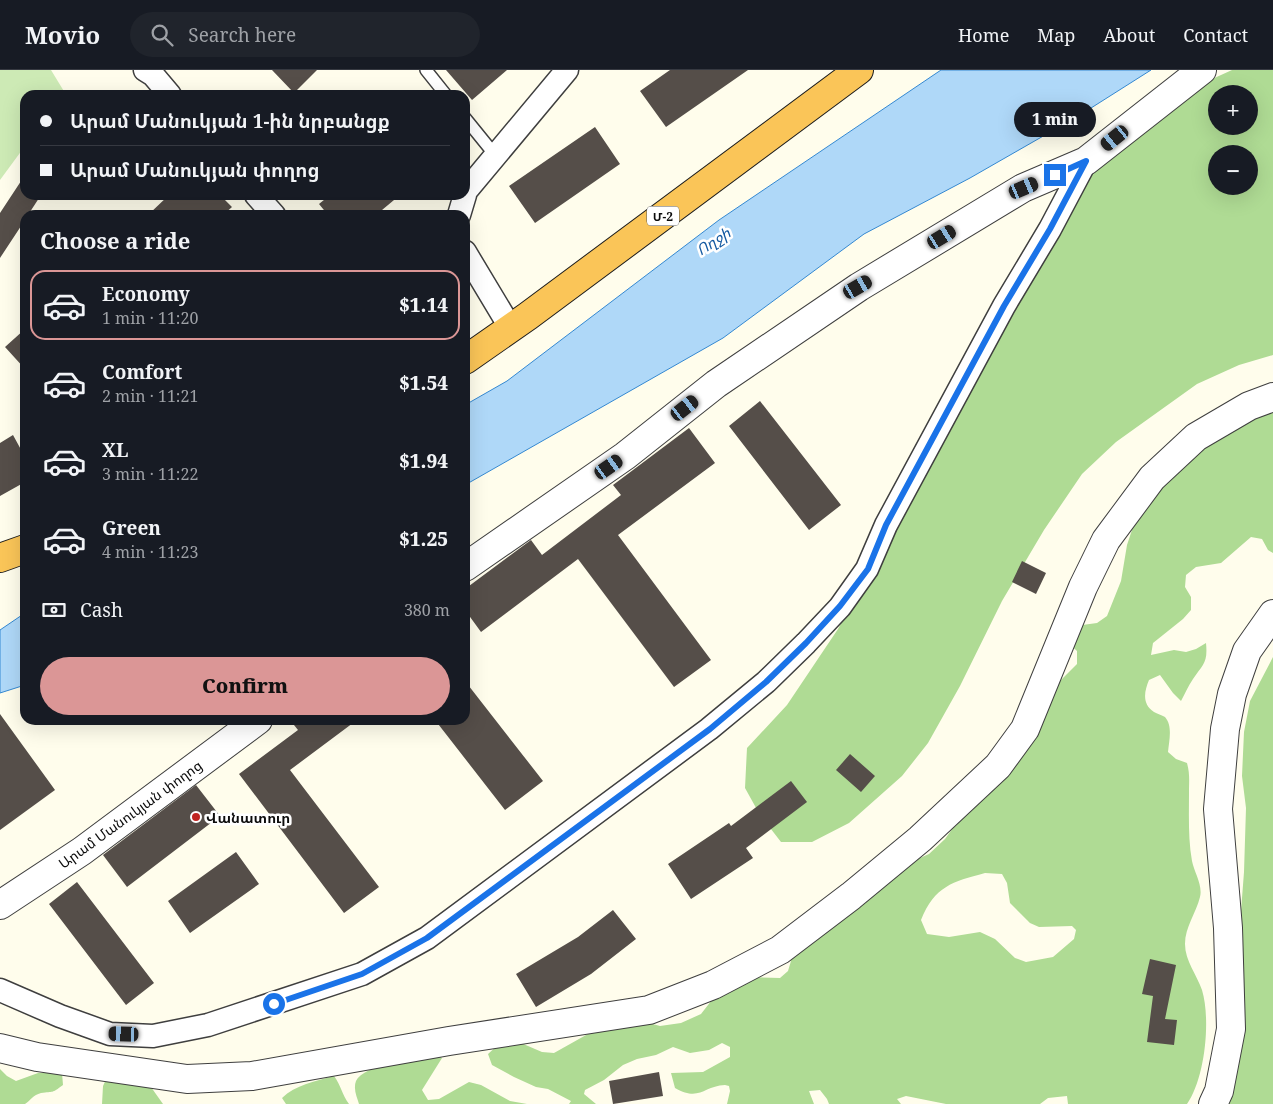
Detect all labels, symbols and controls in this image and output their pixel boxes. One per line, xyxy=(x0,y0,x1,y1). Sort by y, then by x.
search box xyxy=(130,12,480,57)
text: Movio xyxy=(25,18,100,51)
icon: search xyxy=(148,21,176,49)
text: Search here xyxy=(188,22,296,48)
text: Home xyxy=(958,23,1009,47)
text: Map xyxy=(1037,23,1075,47)
text: About xyxy=(1103,23,1155,47)
text: Contact xyxy=(1183,23,1248,47)
map controls xyxy=(1208,85,1258,195)
button: + xyxy=(1208,85,1258,135)
callout: 1 min xyxy=(1014,102,1096,138)
text: Արամ Մանուկյան 1-ին նրբանցք xyxy=(70,108,390,134)
text: 1 min xyxy=(1032,108,1078,130)
car xyxy=(1098,123,1131,153)
button: − xyxy=(1208,145,1258,195)
text: Արամ Մանուկյան փողոց xyxy=(70,157,320,183)
route end xyxy=(1044,164,1066,186)
car xyxy=(1007,175,1040,201)
road number: Մ-2 xyxy=(647,206,679,226)
water label: Ողջի xyxy=(692,222,735,259)
car xyxy=(925,223,958,251)
text: Choose a ride xyxy=(40,225,190,255)
car xyxy=(841,273,874,301)
text: Economy xyxy=(102,281,190,307)
icon: car xyxy=(42,283,87,328)
text: $1.14 xyxy=(399,292,448,318)
text: 1 min · 11:20 xyxy=(102,307,198,329)
text: Comfort xyxy=(102,359,182,385)
icon: car xyxy=(42,361,87,406)
text: $1.54 xyxy=(399,370,448,396)
text: 2 min · 11:21 xyxy=(102,385,198,407)
car xyxy=(668,393,701,423)
text: XL xyxy=(102,437,128,463)
icon: car xyxy=(42,439,87,484)
text: $1.94 xyxy=(399,448,448,474)
car xyxy=(592,452,625,482)
text: 3 min · 11:22 xyxy=(102,463,198,485)
text: Green xyxy=(102,515,161,541)
icon: car xyxy=(42,517,87,562)
text: $1.25 xyxy=(399,526,448,552)
text: 4 min · 11:23 xyxy=(102,541,198,563)
icon: cash xyxy=(40,596,68,624)
text: Cash xyxy=(80,597,123,623)
text: 380 m xyxy=(404,599,450,621)
button: Confirm xyxy=(40,657,450,715)
street label: Արամ Մանուկյան փողոց xyxy=(54,756,206,872)
place label: Վանատուր xyxy=(206,808,290,827)
marker: Վանատուր xyxy=(190,811,202,823)
route start xyxy=(263,993,285,1015)
car xyxy=(108,1026,139,1042)

